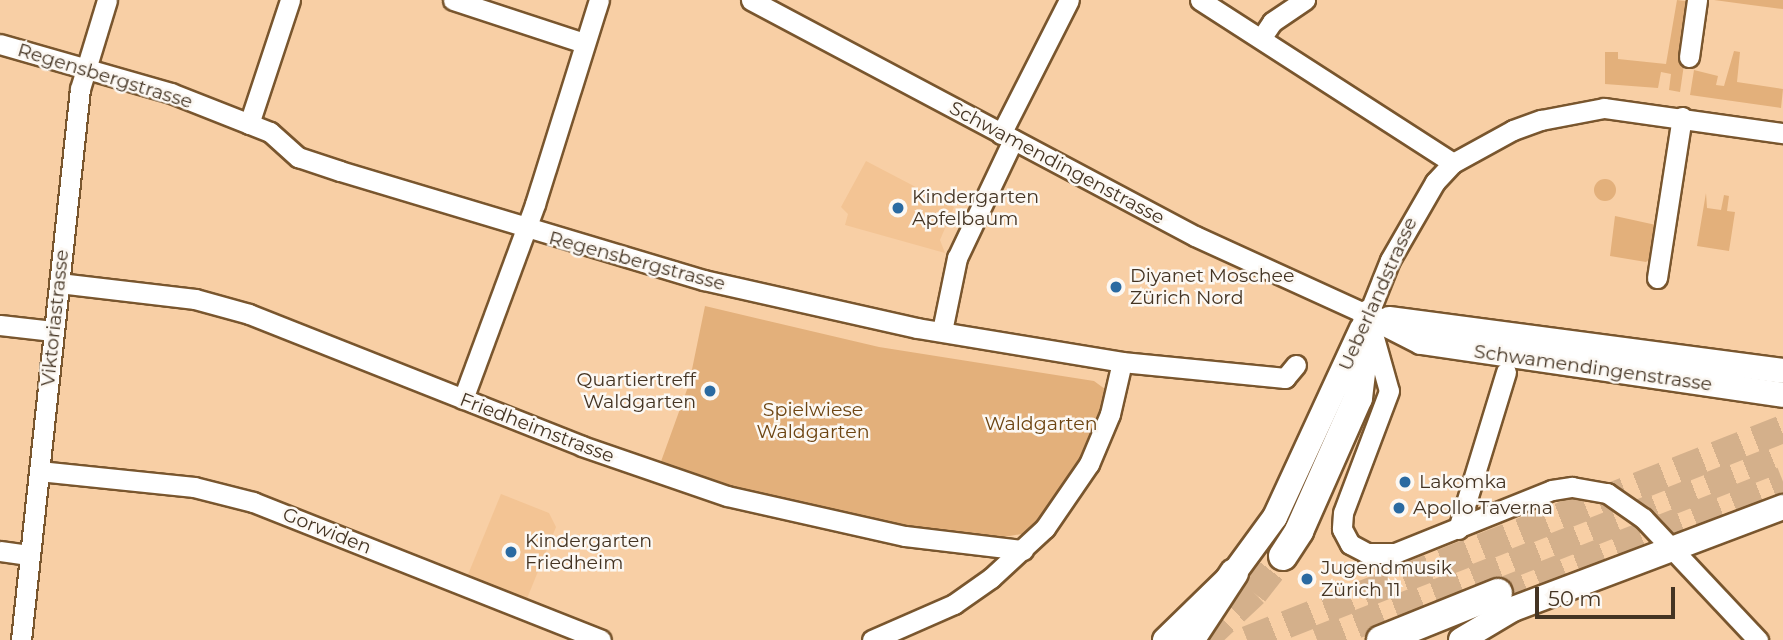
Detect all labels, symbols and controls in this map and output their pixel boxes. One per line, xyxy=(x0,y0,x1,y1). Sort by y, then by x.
street label: Regensbergstrasse xyxy=(15,39,195,113)
street label: Schwamendingenstrasse xyxy=(946,97,1168,229)
place label: Kindergarten Apfelbaum xyxy=(912,186,1039,230)
marker: Kindergarten Apfelbaum xyxy=(890,200,906,216)
street label: Ueberlandstrasse xyxy=(1334,214,1422,374)
street label: Regensbergstrasse xyxy=(546,226,728,296)
street label: Viktoriastrasse xyxy=(36,248,74,388)
place label: Diyanet Moschee Zürich Nord xyxy=(1130,265,1295,309)
marker: Diyanet Moschee Zürich Nord xyxy=(1108,279,1124,295)
street label: Schwamendingenstrasse xyxy=(1473,340,1713,396)
place label: Quartiertreff Waldgarten xyxy=(576,369,696,413)
marker: Quartiertreff Waldgarten xyxy=(702,383,718,399)
street label: Friedheimstrasse xyxy=(457,388,617,468)
park label: Spielwiese Waldgarten xyxy=(756,399,870,443)
park label: Waldgarten xyxy=(984,413,1098,435)
place label: Lakomka xyxy=(1419,471,1507,493)
marker: Lakomka xyxy=(1397,474,1413,490)
place label: Apollo Taverna xyxy=(1413,497,1553,519)
marker: Apollo Taverna xyxy=(1391,500,1407,516)
street label: Gorwiden xyxy=(279,503,375,559)
place label: Kindergarten Friedheim xyxy=(525,530,652,574)
marker: Kindergarten Friedheim xyxy=(503,544,519,560)
place label: Jugendmusik Zürich 11 xyxy=(1321,557,1452,601)
marker: Jugendmusik Zürich 11 xyxy=(1299,571,1315,587)
scale bar xyxy=(1538,574,1678,618)
text: 50 m xyxy=(1548,586,1602,611)

